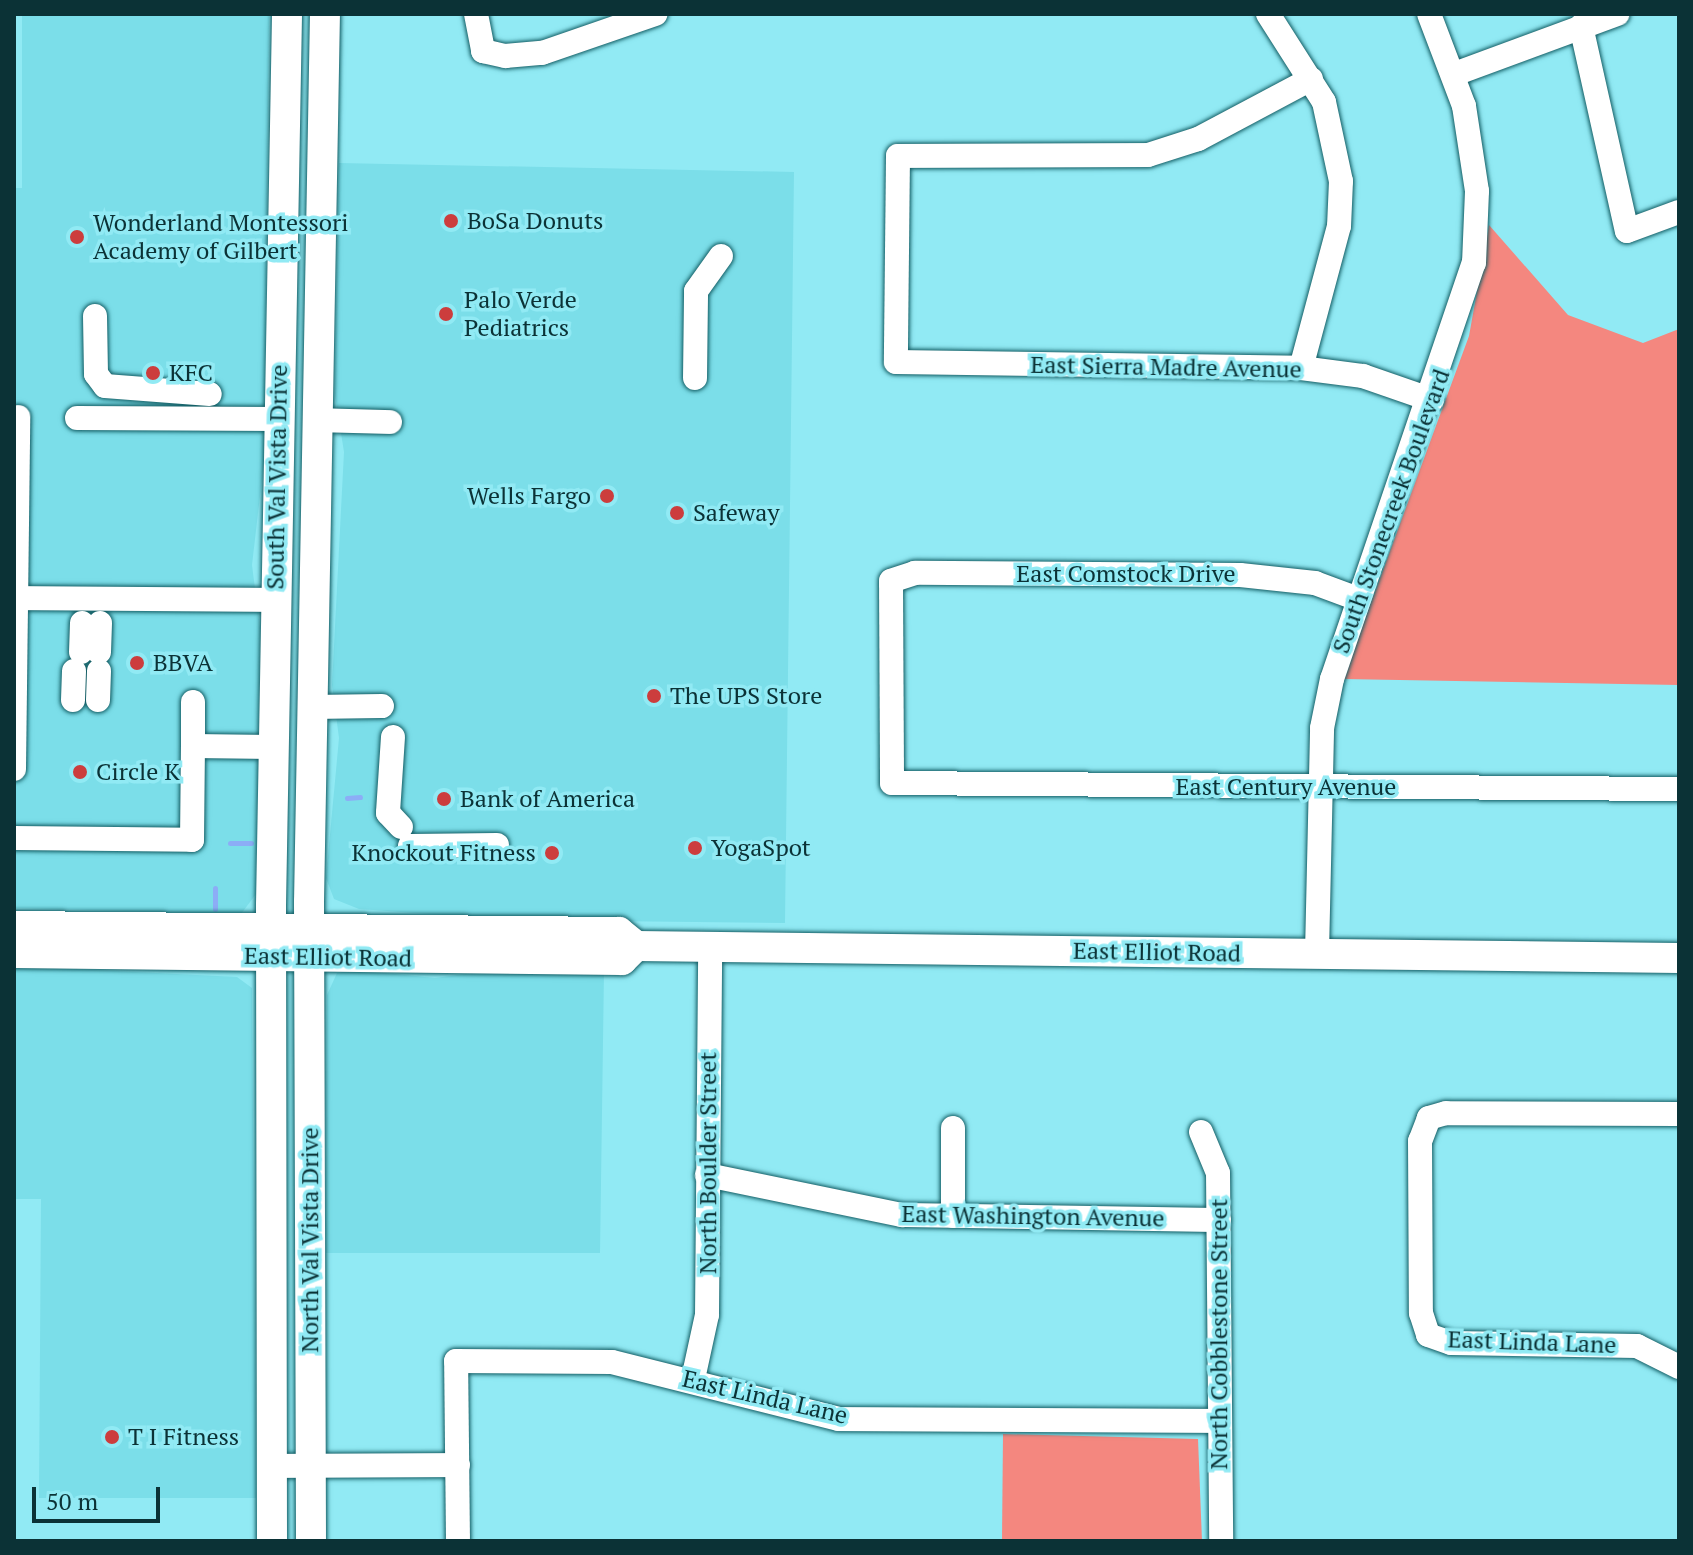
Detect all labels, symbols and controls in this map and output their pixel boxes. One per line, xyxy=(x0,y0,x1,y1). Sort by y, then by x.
place label: BoSa Donuts xyxy=(467,207,603,235)
place label: Wonderland Montessori Academy of Gilbert xyxy=(93,209,349,265)
marker: BoSa Donuts xyxy=(442,212,460,230)
marker: Wonderland Montessori Academy of Gilbert xyxy=(68,228,86,246)
place label: Palo Verde Pediatrics xyxy=(464,286,578,342)
marker: Palo Verde Pediatrics xyxy=(435,303,457,325)
street label: East Sierra Madre Avenue xyxy=(1030,350,1302,384)
place label: KFC xyxy=(169,359,213,387)
marker: KFC xyxy=(144,364,162,382)
street label: South Val Vista Drive xyxy=(261,364,293,590)
street label: South Stonecreek Boulevard xyxy=(1326,365,1456,657)
place label: Wells Fargo xyxy=(467,482,591,510)
marker: Wells Fargo xyxy=(598,487,616,505)
place label: Safeway xyxy=(693,499,780,527)
marker: Safeway xyxy=(668,504,686,522)
street label: East Comstock Drive xyxy=(1016,560,1236,588)
place label: BBVA xyxy=(153,649,213,677)
marker: BBVA xyxy=(128,654,146,672)
place label: The UPS Store xyxy=(670,682,822,710)
marker: The UPS Store xyxy=(645,687,663,705)
place label: Circle K xyxy=(96,758,180,786)
marker: Circle K xyxy=(71,763,89,781)
street label: East Century Avenue xyxy=(1175,773,1397,801)
place label: Bank of America xyxy=(460,785,636,813)
marker: Bank of America xyxy=(435,790,453,808)
place label: YogaSpot xyxy=(711,834,811,862)
place label: Knockout Fitness xyxy=(352,839,536,867)
marker: YogaSpot xyxy=(686,839,704,857)
marker: Knockout Fitness xyxy=(543,844,561,862)
street label: East Elliot Road xyxy=(1073,936,1241,968)
street label: East Elliot Road xyxy=(244,941,412,973)
street label: North Boulder Street xyxy=(694,1052,722,1274)
street label: North Val Vista Drive xyxy=(296,1127,324,1353)
street label: North Cobblestone Street xyxy=(1205,1198,1233,1470)
street label: East Washington Avenue xyxy=(901,1199,1165,1233)
street label: East Linda Lane xyxy=(1447,1325,1617,1359)
street label: East Linda Lane xyxy=(680,1364,850,1430)
place label: T I Fitness xyxy=(128,1423,239,1451)
marker: T I Fitness xyxy=(103,1428,121,1446)
scale bar xyxy=(36,1471,164,1521)
text: 50 m xyxy=(46,1485,98,1517)

